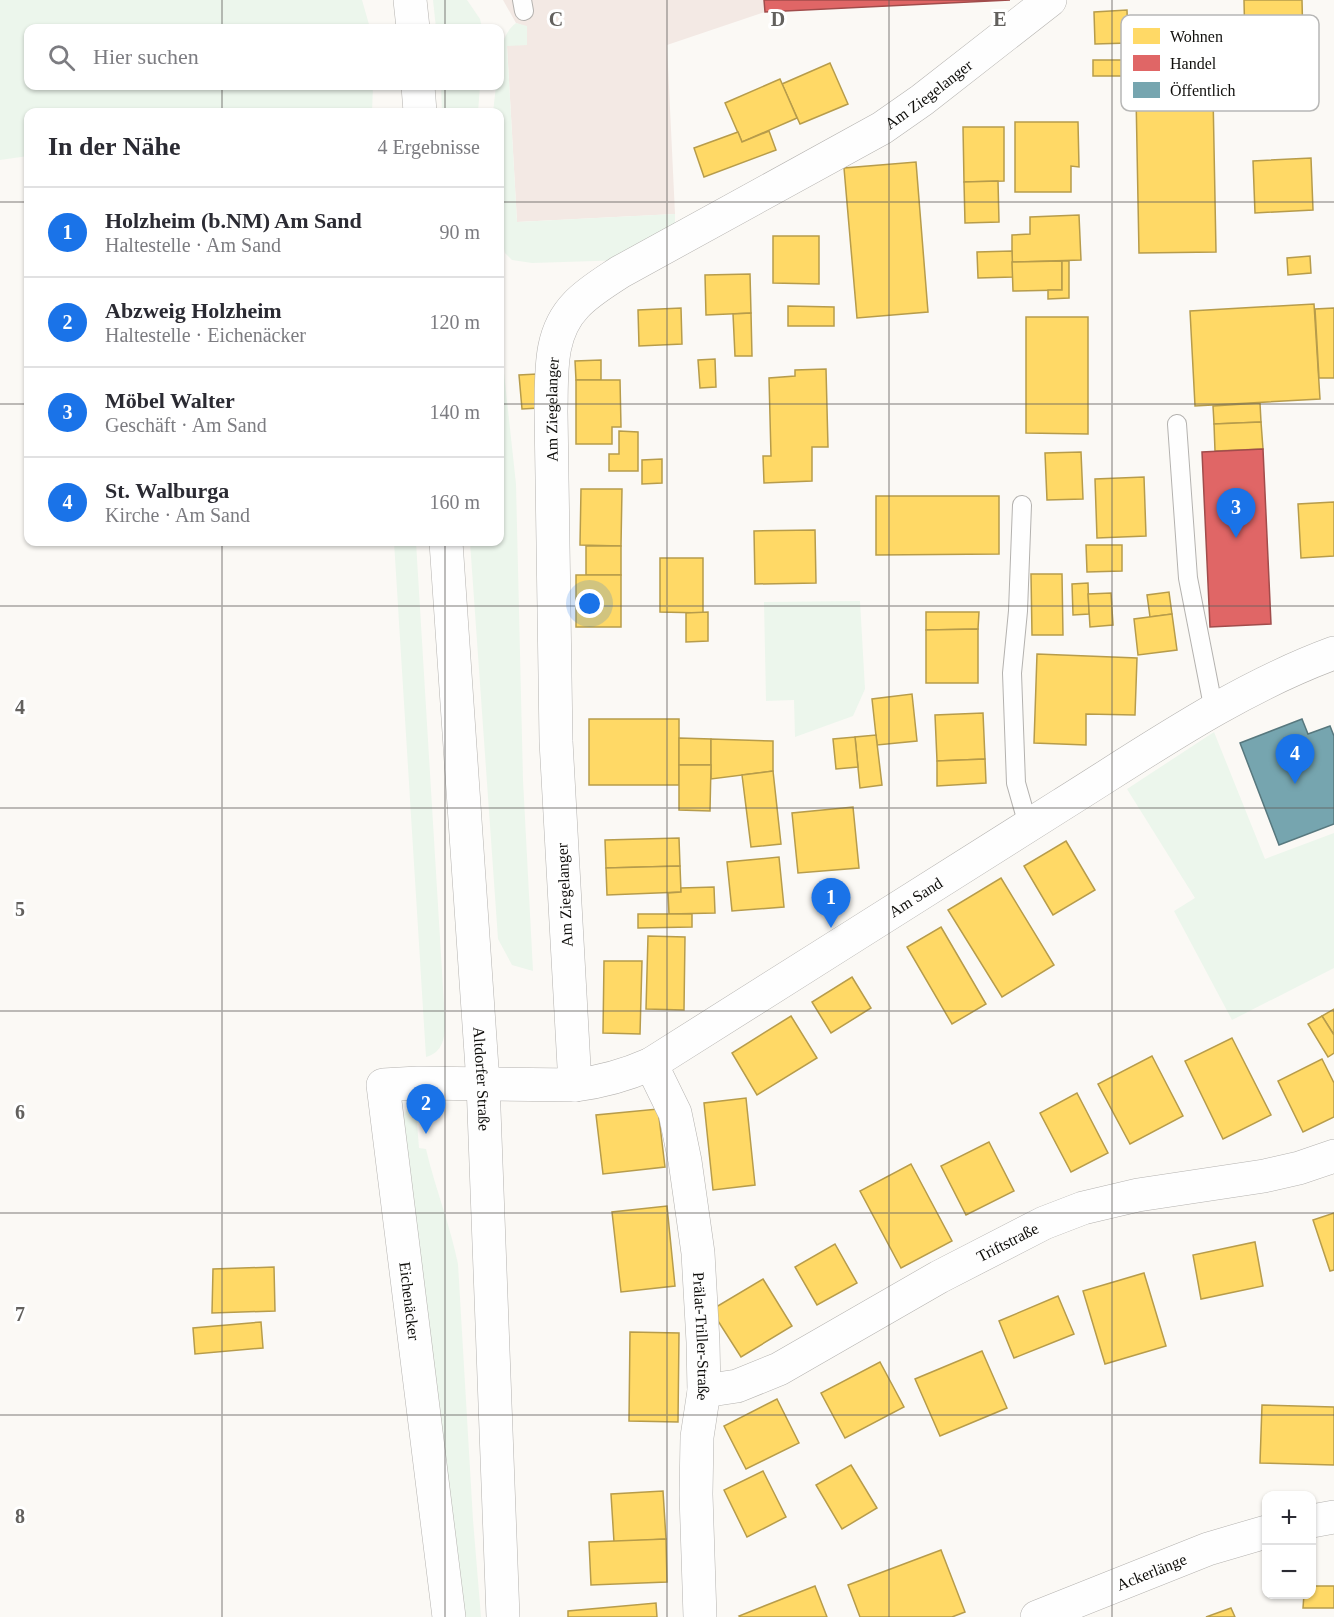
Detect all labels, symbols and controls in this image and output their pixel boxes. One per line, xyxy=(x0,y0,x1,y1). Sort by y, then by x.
text: C xyxy=(549,8,563,30)
text: D xyxy=(771,8,785,30)
text: E xyxy=(993,8,1007,30)
legend xyxy=(1121,15,1319,111)
search box xyxy=(24,24,504,90)
text: Wohnen xyxy=(1170,28,1223,45)
icon: search xyxy=(45,41,78,74)
text: Hier suchen xyxy=(93,44,199,69)
text: Handel xyxy=(1170,55,1217,72)
street label: Am Ziegelanger xyxy=(882,56,976,132)
text: Öffentlich xyxy=(1170,82,1235,99)
text: In der Nähe xyxy=(48,132,180,161)
text: 4 Ergebnisse xyxy=(378,136,480,158)
text: Holzheim (b.NM) Am Sand xyxy=(105,208,362,233)
text: 1 xyxy=(63,221,73,243)
text: 90 m xyxy=(439,221,480,243)
text: Haltestelle · Am Sand xyxy=(105,234,281,256)
text: Abzweig Holzheim xyxy=(105,298,282,323)
text: 2 xyxy=(63,311,73,333)
text: 120 m xyxy=(429,311,480,333)
text: Haltestelle · Eichenäcker xyxy=(105,324,306,346)
street label: Am Ziegelanger xyxy=(543,356,562,462)
text: Möbel Walter xyxy=(105,388,235,413)
text: 3 xyxy=(63,401,73,423)
text: 140 m xyxy=(429,401,480,423)
text: Geschäft · Am Sand xyxy=(105,414,267,436)
text: St. Walburga xyxy=(105,478,229,503)
pin: 3 xyxy=(1216,488,1256,538)
text: 4 xyxy=(63,491,73,513)
text: 160 m xyxy=(429,491,480,513)
text: Kirche · Am Sand xyxy=(105,504,250,526)
your location xyxy=(575,589,604,618)
text: 4 xyxy=(15,696,25,718)
pin: 4 xyxy=(1276,734,1314,784)
street label: Am Ziegelanger xyxy=(553,842,577,948)
street label: Am Sand xyxy=(886,874,945,921)
pin: 1 xyxy=(812,878,850,928)
text: 5 xyxy=(15,898,25,920)
street label: Altdorfer Straße xyxy=(470,1026,493,1131)
pin: 2 xyxy=(406,1084,446,1134)
text: 6 xyxy=(15,1101,25,1123)
street label: Triftstraße xyxy=(974,1219,1041,1265)
street label: Eichenäcker xyxy=(396,1261,423,1342)
street label: Prälat-Triller-Straße xyxy=(690,1272,712,1402)
text: 7 xyxy=(15,1303,25,1325)
map controls xyxy=(1262,1491,1316,1599)
button: + xyxy=(1262,1491,1316,1545)
text: 8 xyxy=(15,1505,25,1527)
button: − xyxy=(1262,1545,1316,1599)
street label: Ackerlänge xyxy=(1114,1550,1189,1594)

